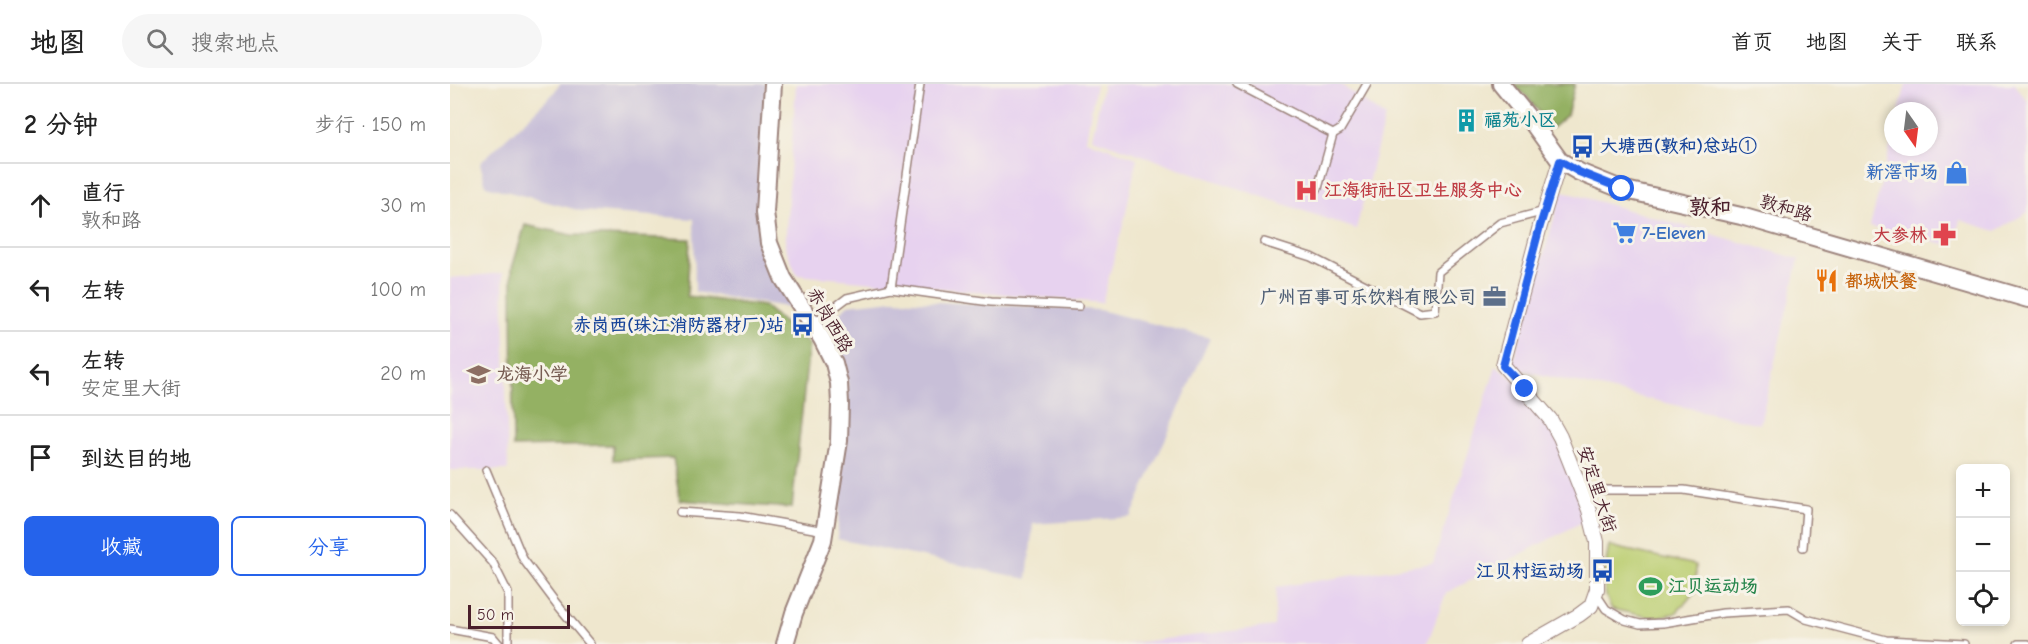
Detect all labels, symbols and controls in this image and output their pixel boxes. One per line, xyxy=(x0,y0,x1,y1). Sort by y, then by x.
search box xyxy=(122,14,542,68)
icon: search xyxy=(143,25,176,58)
text: 地图 xyxy=(30,27,86,59)
text: 搜索地点 xyxy=(191,30,279,56)
text: 首页 xyxy=(1731,30,1773,54)
text: 地图 xyxy=(1806,30,1848,54)
text: 关于 xyxy=(1881,30,1923,54)
text: 联系 xyxy=(1956,30,1998,54)
north arrow xyxy=(1884,102,1938,156)
building icon: 福苑小区 xyxy=(1453,107,1479,133)
text: 2 分钟 xyxy=(24,110,98,140)
place label: 福苑小区 xyxy=(1484,110,1556,131)
text: 步行 · 150 m xyxy=(315,113,426,136)
bus stop icon: 大塘西(敦和)总站① xyxy=(1569,133,1595,159)
place label: 大塘西(敦和)总站① xyxy=(1600,136,1757,157)
shop icon: 新滘市场 xyxy=(1943,159,1969,185)
place label: 新滘市场 xyxy=(1866,162,1938,183)
route start xyxy=(1608,175,1634,201)
hospital icon: 江海街社区卫生服务中心 xyxy=(1293,177,1319,203)
text: 直行 xyxy=(81,180,125,206)
place label: 江海街社区卫生服务中心 xyxy=(1324,180,1522,201)
icon: ahead xyxy=(24,189,57,222)
street label: 敦和路 xyxy=(1757,191,1815,226)
text: 30 m xyxy=(380,194,426,217)
district label: 敦和 xyxy=(1689,195,1731,219)
text: 敦和路 xyxy=(81,209,141,232)
supermarket icon: 7-Eleven xyxy=(1611,220,1637,246)
pharmacy icon: 大参林 xyxy=(1932,222,1958,248)
place label: 7-Eleven xyxy=(1642,223,1706,244)
place label: 大参林 xyxy=(1873,225,1927,246)
restaurant icon: 都城快餐 xyxy=(1814,268,1840,294)
place label: 都城快餐 xyxy=(1845,271,1917,292)
icon: left xyxy=(24,273,57,306)
text: 左转 xyxy=(81,278,125,304)
text: 100 m xyxy=(371,278,426,301)
street label: 赤岗西路 xyxy=(802,284,857,357)
office icon: 广州百事可乐饮料有限公司 xyxy=(1481,284,1507,310)
place label: 广州百事可乐饮料有限公司 xyxy=(1260,287,1476,308)
bus stop icon: 赤岗西(珠江消防器材厂)站 xyxy=(789,312,815,338)
place label: 赤岗西(珠江消防器材厂)站 xyxy=(573,315,784,336)
text: 左转 xyxy=(81,348,125,374)
icon: left xyxy=(24,357,57,390)
school or university icon: 龙海小学 xyxy=(465,361,491,387)
text: 20 m xyxy=(380,362,426,385)
place label: 龙海小学 xyxy=(496,364,568,385)
route end xyxy=(1511,375,1537,401)
text: 安定里大街 xyxy=(81,377,181,400)
icon: arrive xyxy=(24,441,57,474)
street label: 安定里大街 xyxy=(1573,443,1620,535)
text: 到达目的地 xyxy=(81,446,191,472)
map controls xyxy=(1956,464,2010,626)
button: + xyxy=(1956,464,2010,518)
button: 收藏 xyxy=(24,516,219,576)
button: 分享 xyxy=(231,516,426,576)
button: − xyxy=(1956,518,2010,572)
bus stop icon: 江贝村运动场 xyxy=(1589,558,1615,584)
place label: 江贝村运动场 xyxy=(1476,561,1584,582)
button: locate xyxy=(1956,572,2010,626)
sports icon: 江贝运动场 xyxy=(1637,573,1663,599)
place label: 江贝运动场 xyxy=(1668,576,1758,597)
scale bar xyxy=(468,602,570,630)
text: 50 m xyxy=(477,606,514,624)

